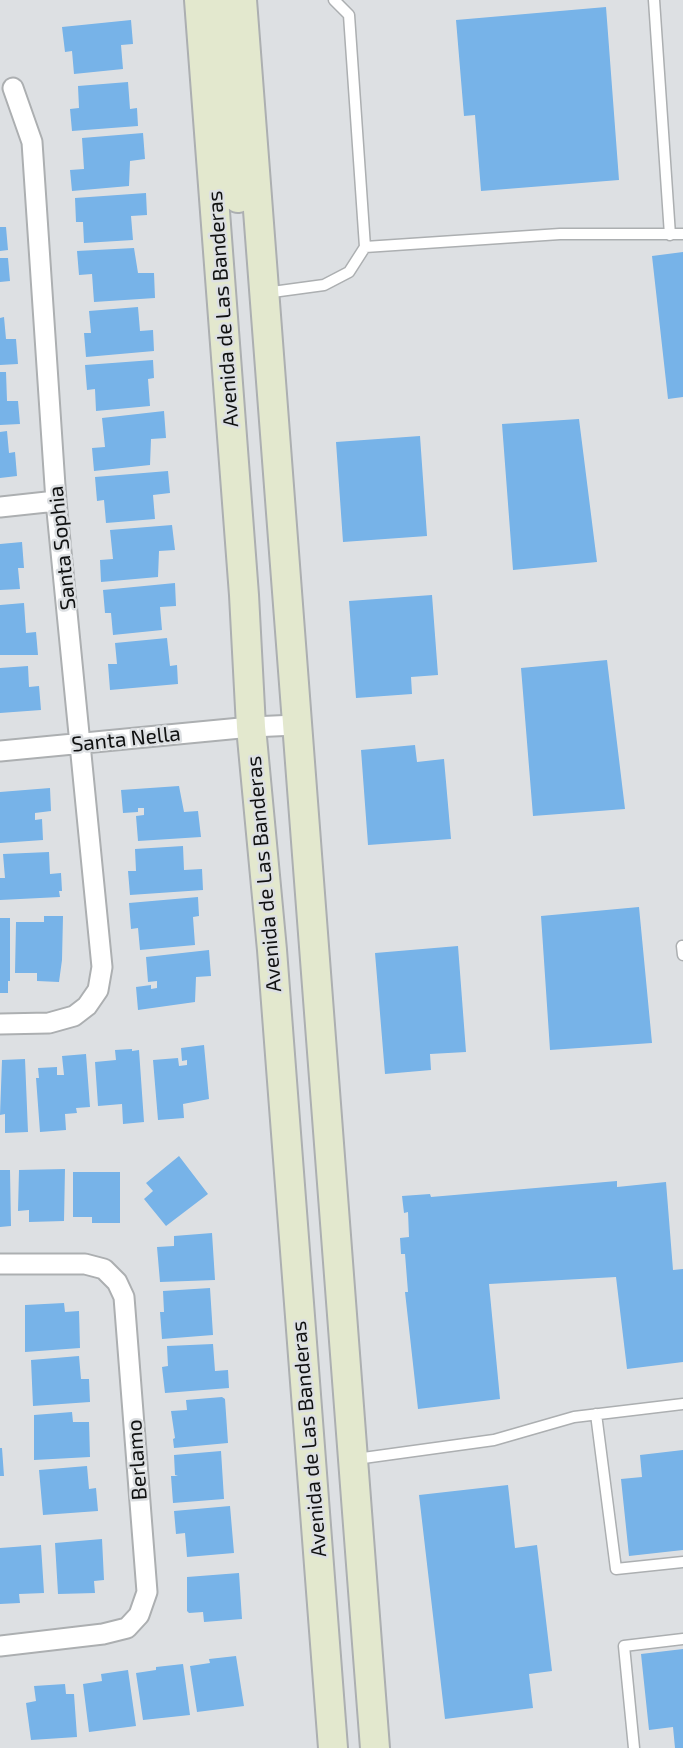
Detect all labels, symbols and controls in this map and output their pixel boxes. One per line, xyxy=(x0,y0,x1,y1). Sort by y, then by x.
street label: Avenida de Las Banderas xyxy=(202,190,244,428)
street label: Santa Sophia xyxy=(43,485,81,611)
street label: Santa Nella xyxy=(70,721,182,757)
street label: Avenida de Las Banderas xyxy=(241,755,287,993)
street label: Avenida de Las Banderas xyxy=(286,1320,332,1558)
street label: Berlamo xyxy=(122,1419,152,1501)

